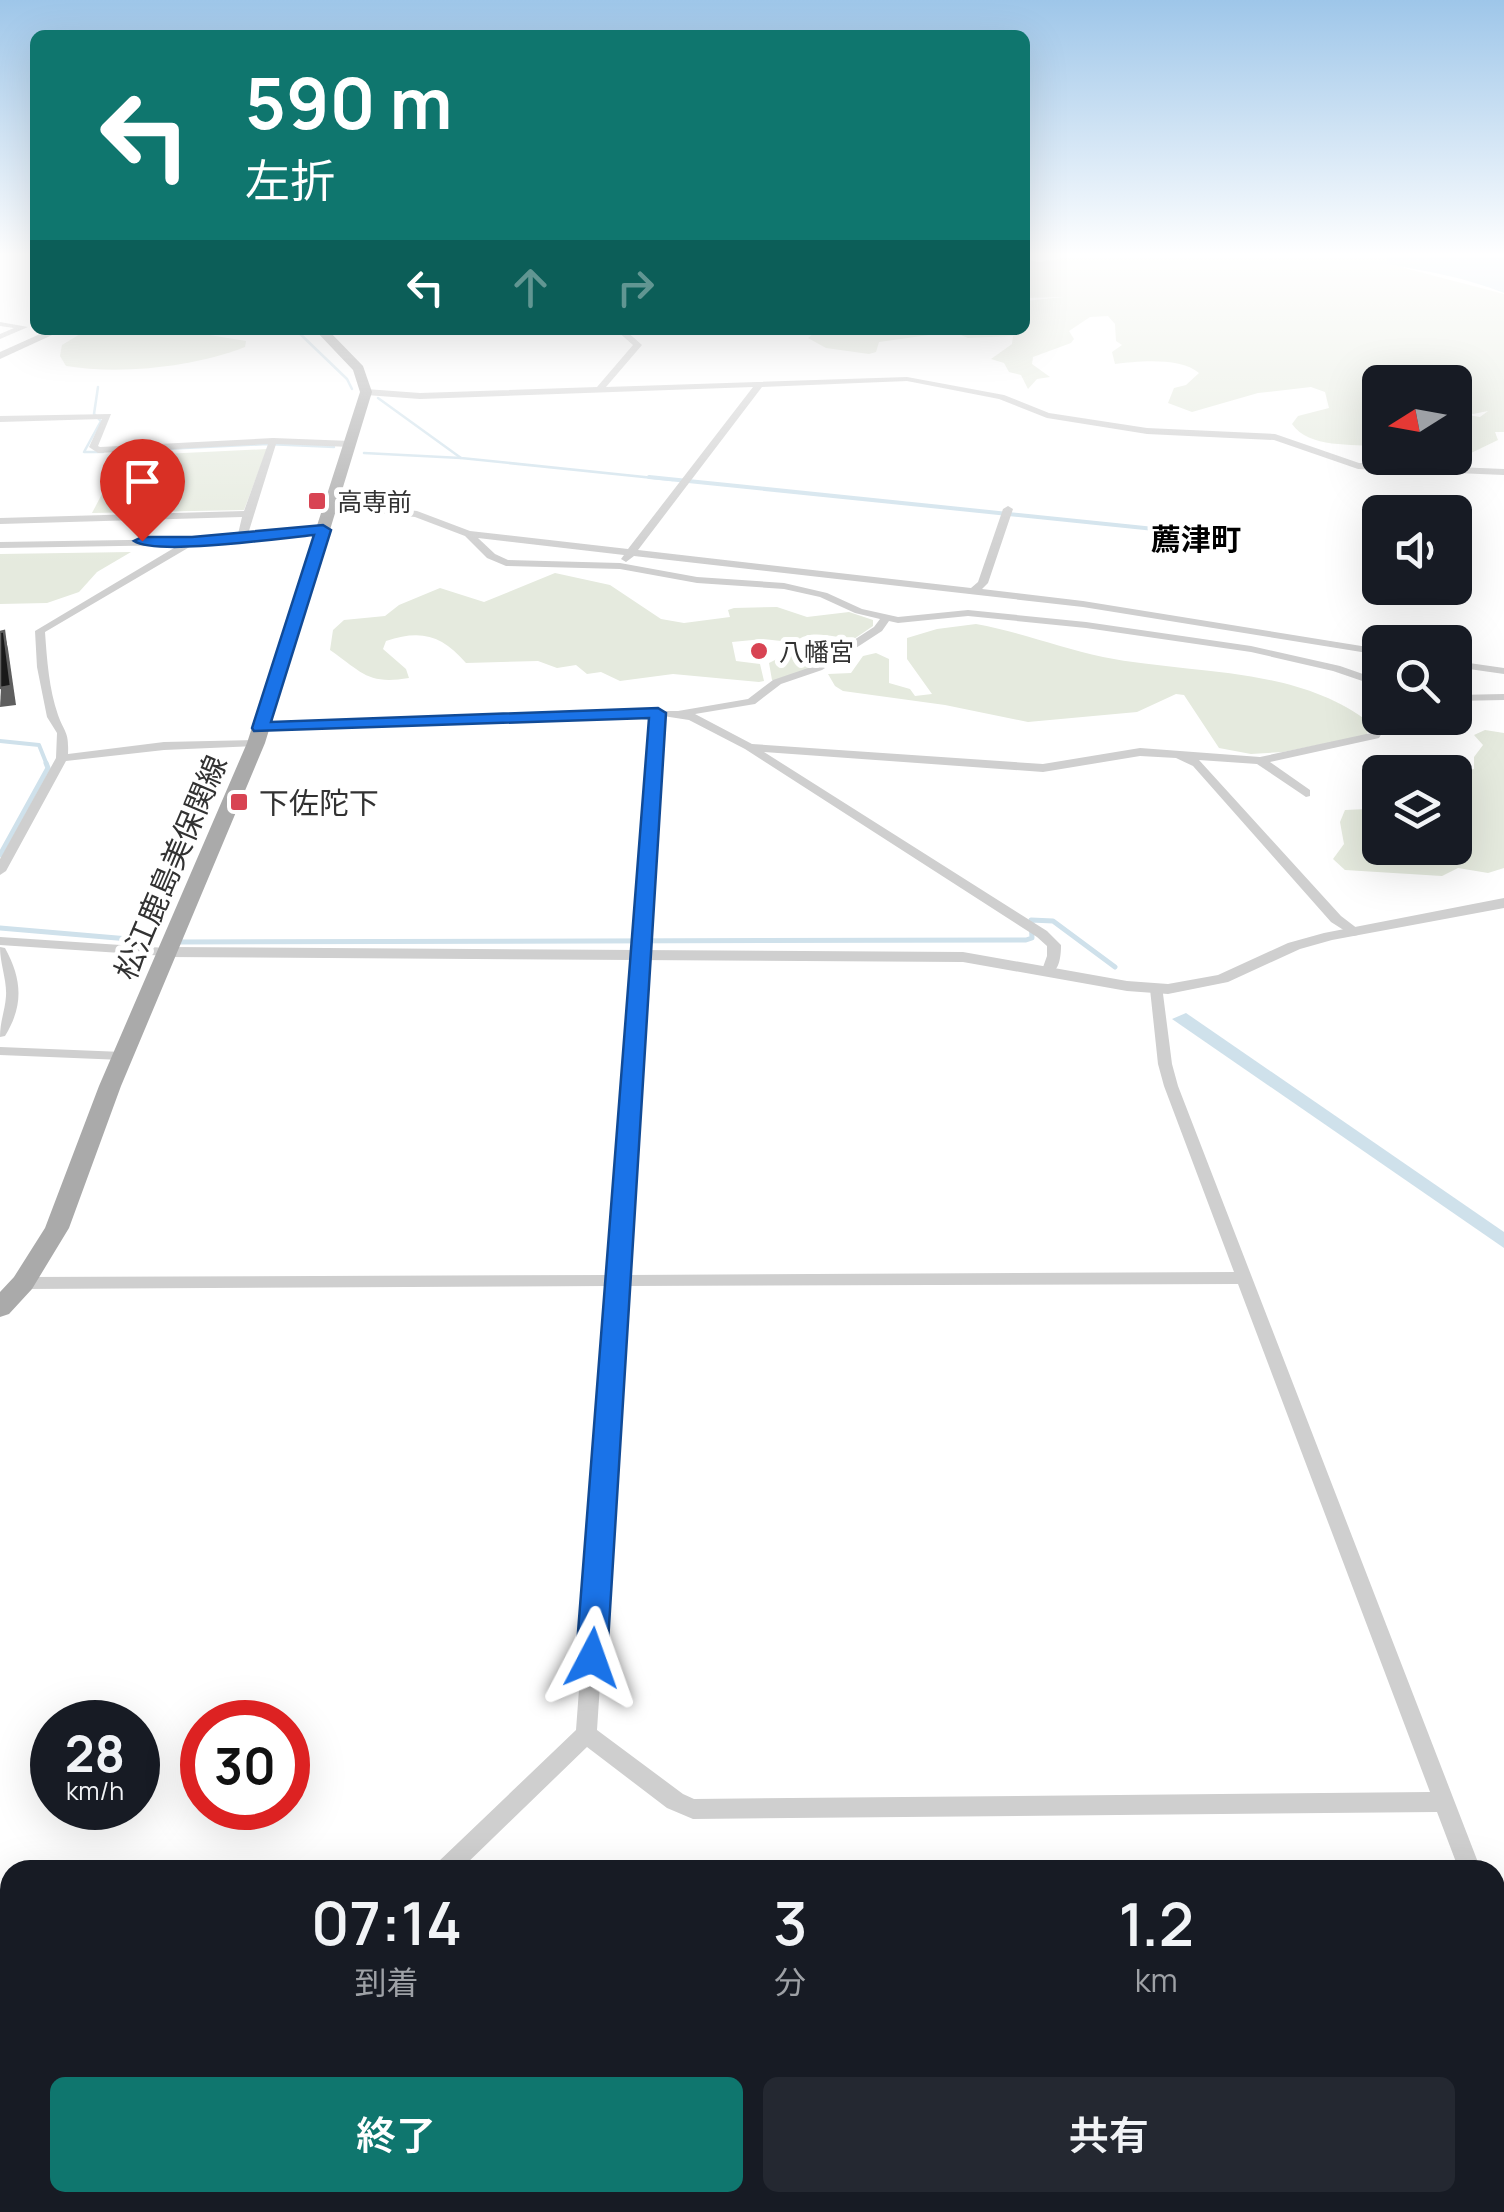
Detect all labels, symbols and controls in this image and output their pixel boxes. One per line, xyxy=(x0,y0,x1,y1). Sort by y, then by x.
text: 590 m xyxy=(245,54,453,150)
icon: left xyxy=(80,70,210,200)
text: 左折 xyxy=(245,149,335,211)
icon: left xyxy=(398,260,453,315)
icon: ahead xyxy=(503,260,558,315)
icon: right xyxy=(608,260,663,315)
north arrow xyxy=(1362,365,1472,475)
map controls xyxy=(1362,365,1472,865)
pin xyxy=(100,439,185,542)
icon: arrive xyxy=(115,454,170,509)
place label: 高専前 xyxy=(337,484,412,519)
marker: 高専前 xyxy=(306,490,328,512)
button: sound xyxy=(1362,495,1472,605)
district label: 薦津町 xyxy=(1151,518,1241,559)
button: search xyxy=(1362,625,1472,735)
place label: 八幡宮 xyxy=(779,634,854,669)
marker: 八幡宮 xyxy=(748,640,770,662)
street label: 松江鹿島美保関線 xyxy=(104,749,236,985)
button: layers xyxy=(1362,755,1472,865)
place label: 下佐陀下 xyxy=(259,782,379,823)
marker: 下佐陀下 xyxy=(228,791,250,813)
position arrow xyxy=(540,1606,644,1710)
speed limit sign: 30 xyxy=(180,1700,310,1830)
text: 28 xyxy=(65,1719,125,1787)
text: km/h xyxy=(66,1773,124,1808)
text: 07:14 xyxy=(311,1881,462,1963)
text: 3 xyxy=(773,1881,808,1963)
text: 1.2 xyxy=(1119,1882,1194,1964)
text: km xyxy=(1135,1958,1178,2002)
text: 到着 xyxy=(355,1960,419,2004)
text: 分 xyxy=(774,1960,806,2004)
button: 終了 xyxy=(50,2077,743,2192)
button: 共有 xyxy=(763,2077,1455,2192)

